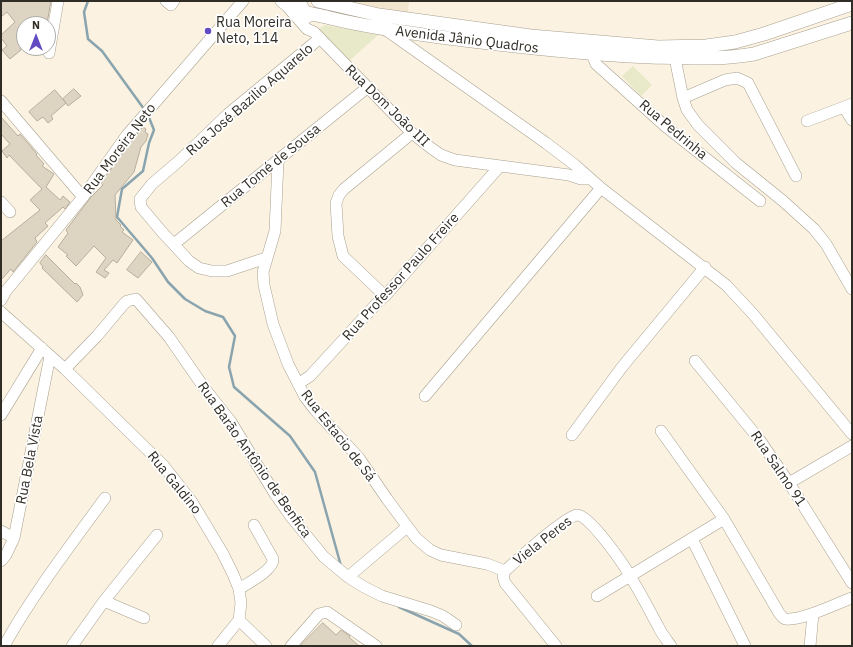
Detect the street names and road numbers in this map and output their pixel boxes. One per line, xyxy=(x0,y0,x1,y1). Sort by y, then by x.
street label: Avenida Jânio Quadros xyxy=(395,23,539,57)
street label: Rua José Bazilio Aquarelo xyxy=(183,40,317,160)
street label: Rua Dom João III xyxy=(341,61,433,151)
street label: Rua Pedrinha xyxy=(636,97,710,163)
street label: Rua Moreira Neto xyxy=(80,100,160,198)
street label: Rua Tomé de Sousa xyxy=(218,121,324,211)
street label: Rua Professor Paulo Freire xyxy=(339,210,463,344)
street label: Rua Barão Antônio de Benfica xyxy=(194,379,314,541)
street label: Rua Estacio de Sá xyxy=(297,387,379,485)
street label: Rua Bela Vista xyxy=(13,414,47,506)
street label: Rua Salmo 91 xyxy=(747,428,809,510)
street label: Rua Galdino xyxy=(144,448,204,518)
street label: Viela Peres xyxy=(510,513,576,569)

